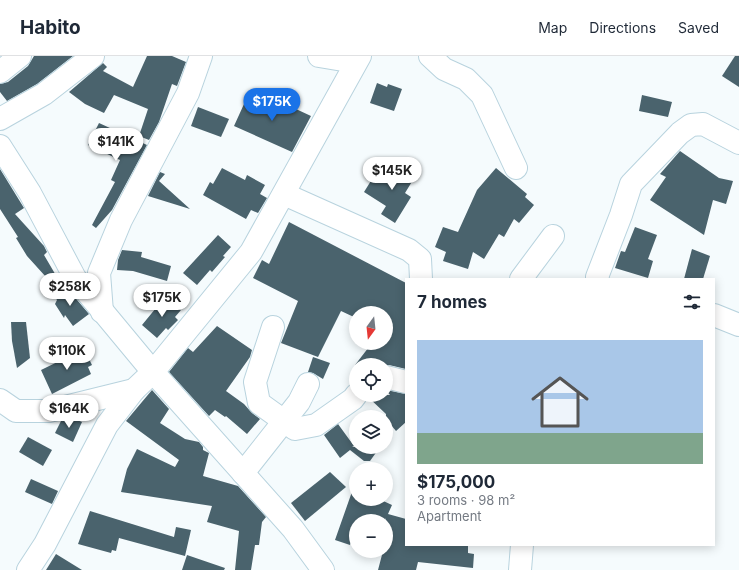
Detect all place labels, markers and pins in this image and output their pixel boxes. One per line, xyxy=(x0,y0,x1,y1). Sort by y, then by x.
pin: $175K xyxy=(244,88,300,122)
pin: $141K xyxy=(88,128,144,162)
pin: $145K xyxy=(364,157,420,191)
pin: $258K xyxy=(42,273,98,307)
pin: $175K xyxy=(134,284,190,318)
pin: $110K xyxy=(39,337,95,371)
pin: $164K xyxy=(41,395,97,429)

